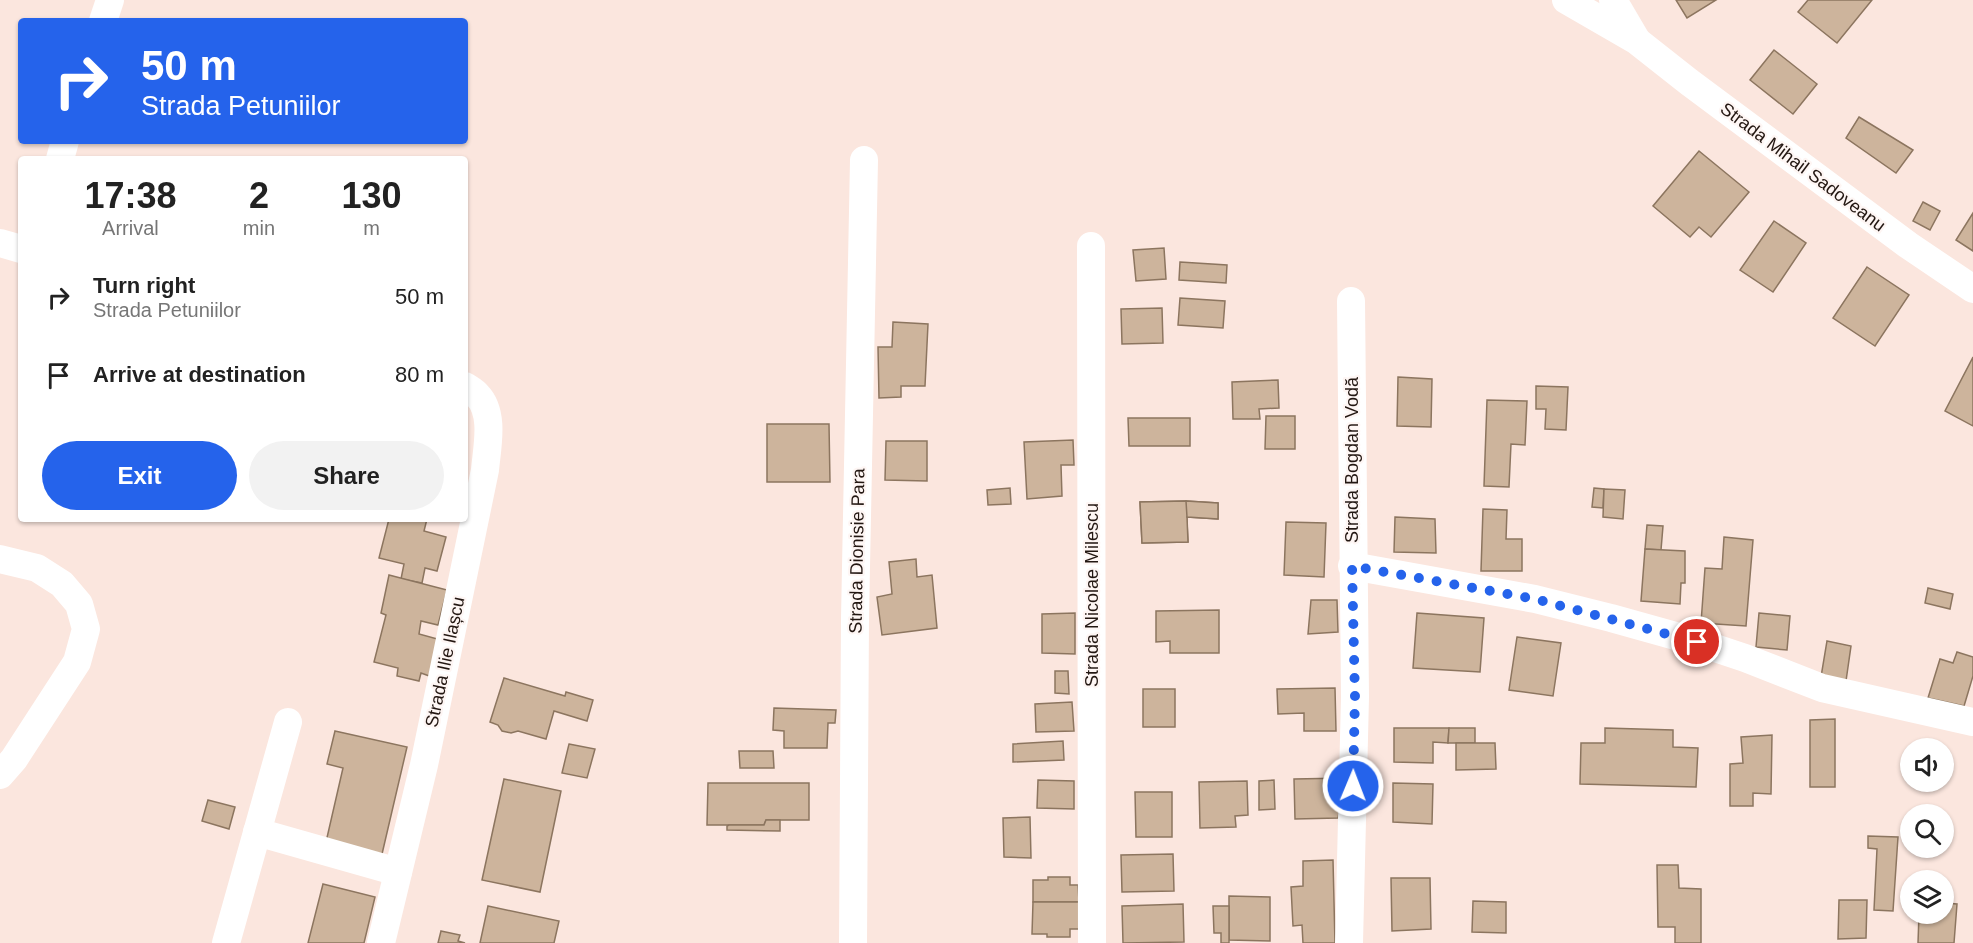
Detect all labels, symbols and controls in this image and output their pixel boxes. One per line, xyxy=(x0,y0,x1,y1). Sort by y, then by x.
icon: right xyxy=(42,42,120,120)
text: 50 m xyxy=(141,42,237,89)
text: Strada Petuniilor xyxy=(141,91,341,121)
street label: Strada Mihail Sadoveanu xyxy=(1717,98,1889,236)
text: 17:38 xyxy=(84,175,176,216)
text: 2 xyxy=(249,175,269,216)
text: 130 xyxy=(341,175,402,216)
text: Arrival xyxy=(102,217,159,239)
text: min xyxy=(243,217,275,239)
text: m xyxy=(363,217,380,239)
text: Turn right xyxy=(93,273,195,298)
icon: right xyxy=(42,281,75,314)
text: 50 m xyxy=(395,284,444,309)
text: Strada Petuniilor xyxy=(93,299,241,321)
icon: arrive xyxy=(42,359,75,392)
text: Arrive at destination xyxy=(93,362,306,387)
text: 80 m xyxy=(395,362,444,387)
street label: Strada Bogdan Vodă xyxy=(1342,376,1362,543)
button: Exit xyxy=(42,441,237,510)
button: Share xyxy=(249,441,444,510)
street label: Strada Dionisie Para xyxy=(846,467,868,634)
street label: Strada Nicolae Milescu xyxy=(1082,503,1102,687)
street label: Strada Ilie Ilașcu xyxy=(421,595,469,729)
pin xyxy=(1671,616,1722,667)
icon: arrive xyxy=(1680,625,1713,658)
map controls xyxy=(1900,738,1954,924)
button: sound xyxy=(1900,738,1954,792)
position arrow xyxy=(1321,754,1385,818)
button: search xyxy=(1900,804,1954,858)
button: layers xyxy=(1900,870,1954,924)

